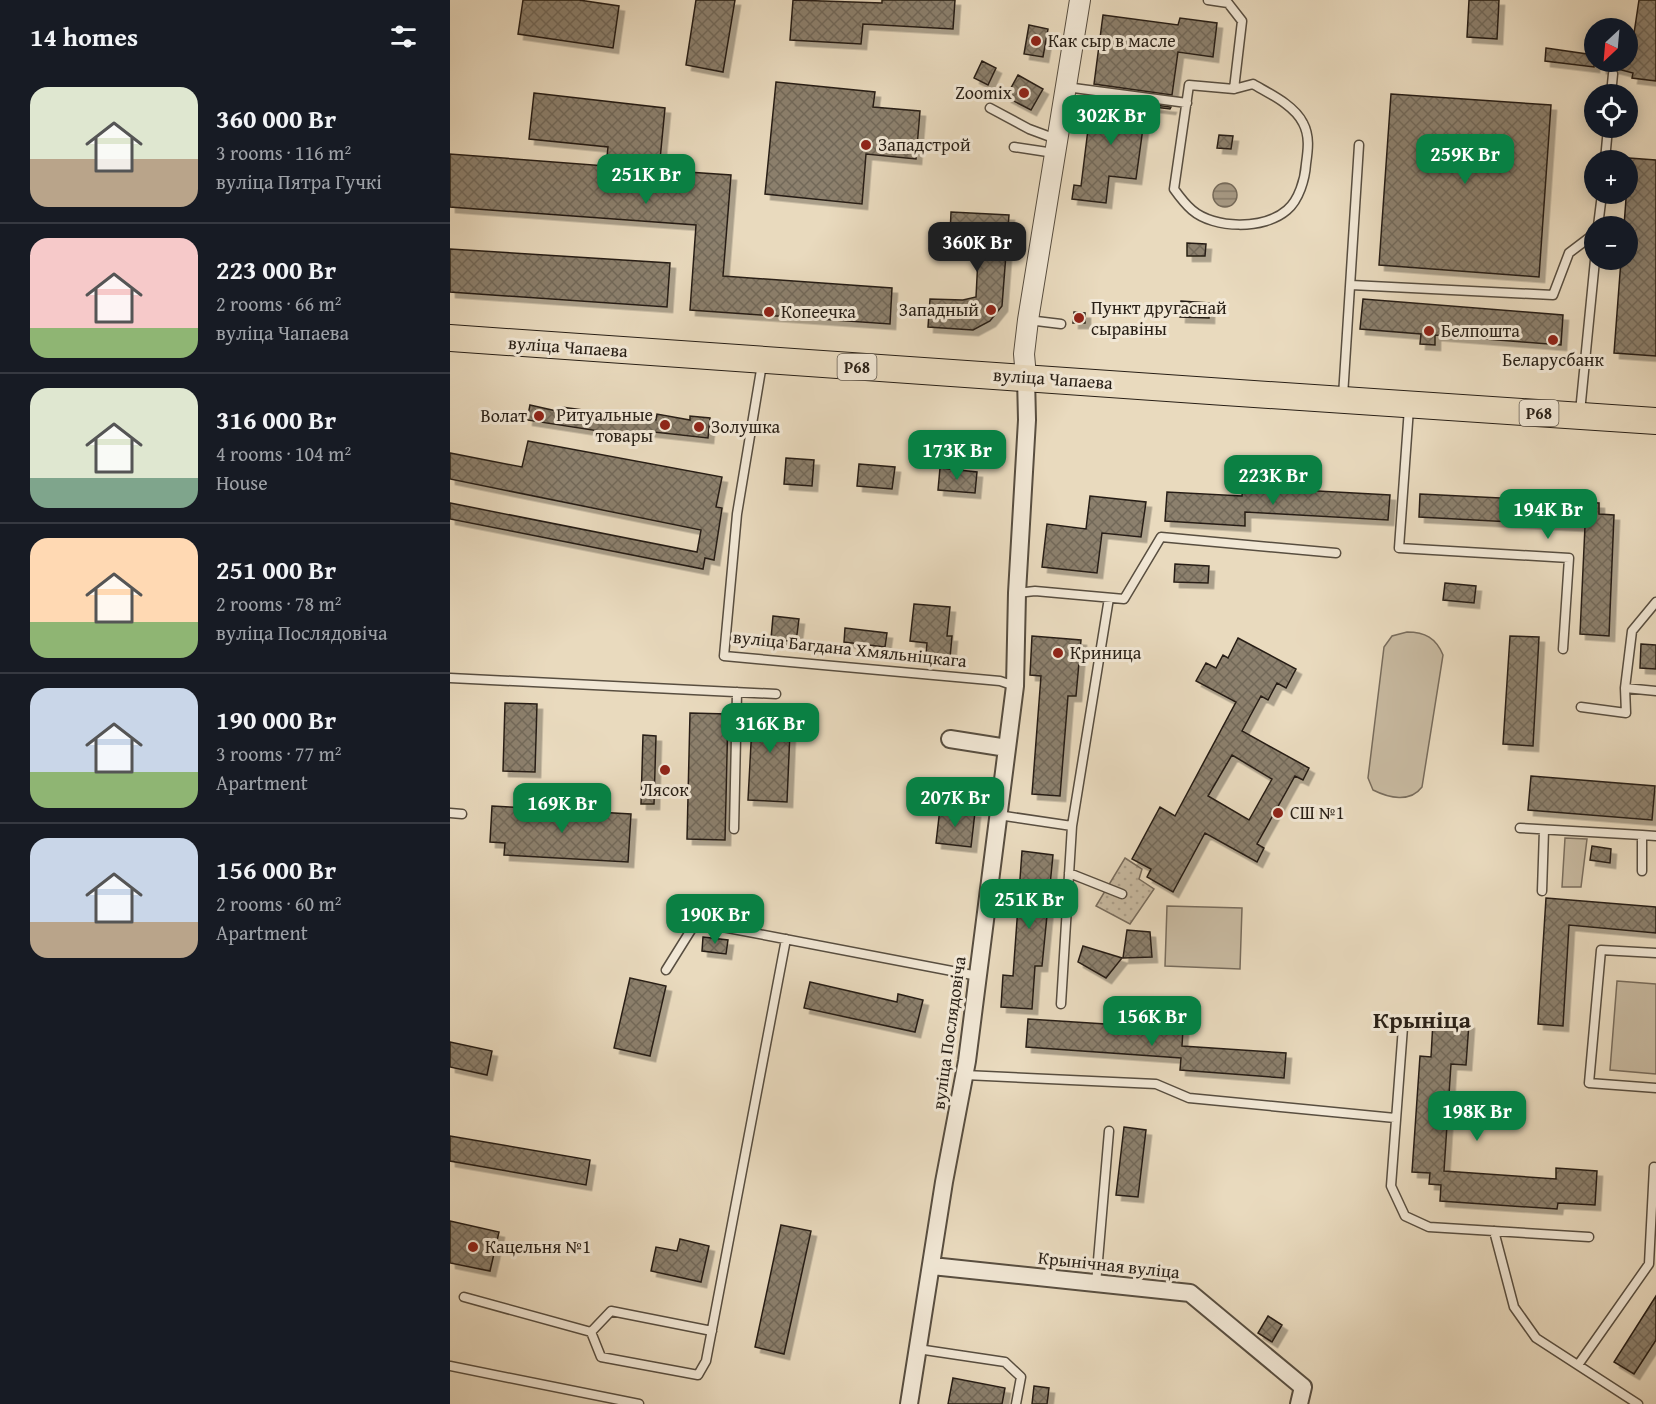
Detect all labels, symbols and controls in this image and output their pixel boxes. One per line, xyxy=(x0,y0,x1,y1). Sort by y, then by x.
text: 14 homes xyxy=(30,17,138,56)
north arrow xyxy=(1584,18,1638,72)
map controls xyxy=(1584,18,1638,270)
icon: filters xyxy=(387,20,420,53)
place label: Как сыр в масле xyxy=(1048,27,1176,54)
marker: Как сыр в масле xyxy=(1029,34,1043,48)
place label: Zoomix xyxy=(955,79,1013,106)
button: locate xyxy=(1584,84,1638,138)
marker: Zoomix xyxy=(1017,86,1031,100)
pin: 302K Br xyxy=(1056,95,1166,146)
text: 360 000 Br xyxy=(216,99,336,138)
text: 302K Br xyxy=(1076,100,1146,129)
icon: home xyxy=(78,111,150,183)
place label: Западстрой xyxy=(878,131,971,158)
pin: 259K Br xyxy=(1410,134,1520,185)
text: 3 rooms · 116 m² xyxy=(216,138,351,167)
marker: Западстрой xyxy=(859,138,873,152)
text: 259K Br xyxy=(1430,139,1500,168)
button: + xyxy=(1584,150,1638,204)
pin: 251K Br xyxy=(591,154,701,205)
text: 251K Br xyxy=(611,159,681,188)
text: вуліца Пятра Гучкі xyxy=(216,167,382,196)
button: − xyxy=(1584,216,1638,270)
pin: 360K Br xyxy=(922,222,1032,273)
text: 360K Br xyxy=(942,227,1012,256)
text: 223 000 Br xyxy=(216,250,336,289)
icon: home xyxy=(78,262,150,334)
text: 2 rooms · 66 m² xyxy=(216,289,342,318)
place label: Пункт другаснай сыравіны xyxy=(1091,294,1227,342)
place label: Западный xyxy=(899,296,979,323)
place label: Копеечка xyxy=(781,298,856,325)
marker: Западный xyxy=(984,303,998,317)
marker: Копеечка xyxy=(762,305,776,319)
marker: Пункт другаснай сыравіны xyxy=(1072,311,1086,325)
place label: Белпошта xyxy=(1441,317,1520,344)
text: вуліца Чапаева xyxy=(216,318,349,347)
marker: Белпошта xyxy=(1422,324,1436,338)
street label: вуліца Чапаева xyxy=(507,329,629,364)
marker: Беларусбанк xyxy=(1546,333,1560,347)
place label: Беларусбанк xyxy=(1502,346,1604,373)
road number: Р68 xyxy=(838,354,876,380)
street label: вуліца Чапаева xyxy=(992,361,1114,396)
text: 316 000 Br xyxy=(216,400,336,439)
road number: Р68 xyxy=(1520,400,1558,426)
place label: Ритуальные товары xyxy=(556,401,653,449)
place label: Волат xyxy=(480,402,527,429)
marker: Волат xyxy=(532,409,546,423)
icon: home xyxy=(78,412,150,484)
place label: Золушка xyxy=(711,413,781,440)
marker: Ритуальные товары xyxy=(658,418,672,432)
marker: Золушка xyxy=(692,420,706,434)
pin: 173K Br xyxy=(902,430,1012,481)
text: 173K Br xyxy=(922,435,992,464)
text: 4 rooms · 104 m² xyxy=(216,439,351,468)
pin: 223K Br xyxy=(1218,455,1328,506)
text: 223K Br xyxy=(1238,460,1308,489)
text: House xyxy=(216,468,268,497)
pin: 194K Br xyxy=(1493,489,1603,540)
text: 194K Br xyxy=(1513,494,1583,523)
text: 251 000 Br xyxy=(216,550,336,589)
icon: home xyxy=(78,562,150,634)
text: 2 rooms · 78 m² xyxy=(216,589,342,618)
text: вуліца Послядовіча xyxy=(216,618,388,647)
street label: вуліца Багдана Хмяльніцкага xyxy=(732,623,969,674)
place label: Криница xyxy=(1070,639,1142,666)
marker: Криница xyxy=(1051,646,1065,660)
text: 190 000 Br xyxy=(216,700,336,739)
pin: 316K Br xyxy=(715,703,825,754)
text: 316K Br xyxy=(735,708,805,737)
icon: home xyxy=(78,712,150,784)
text: 3 rooms · 77 m² xyxy=(216,739,342,768)
marker: Лясок xyxy=(658,763,672,777)
text: Apartment xyxy=(216,768,308,797)
place label: Лясок xyxy=(641,776,689,803)
pin: 207K Br xyxy=(900,777,1010,828)
text: 207K Br xyxy=(920,782,990,811)
pin: 169K Br xyxy=(507,783,617,834)
text: 169K Br xyxy=(527,788,597,817)
place label: СШ №1 xyxy=(1290,799,1344,826)
marker: СШ №1 xyxy=(1271,806,1285,820)
text: 156 000 Br xyxy=(216,850,336,889)
icon: home xyxy=(78,862,150,934)
pin: 251K Br xyxy=(974,879,1084,930)
text: 251K Br xyxy=(994,884,1064,913)
text: 2 rooms · 60 m² xyxy=(216,889,342,918)
pin: 190K Br xyxy=(660,894,770,945)
text: 190K Br xyxy=(680,899,750,928)
text: Apartment xyxy=(216,918,308,947)
street label: вуліца Послядовіча xyxy=(924,954,973,1111)
pin: 156K Br xyxy=(1097,996,1207,1047)
text: 156K Br xyxy=(1117,1001,1187,1030)
district label: Крыніца xyxy=(1373,1002,1472,1037)
pin: 198K Br xyxy=(1422,1091,1532,1142)
text: 198K Br xyxy=(1442,1096,1512,1125)
place label: Кацельня №1 xyxy=(485,1233,591,1260)
marker: Кацельня №1 xyxy=(466,1240,480,1254)
street label: Крынічная вуліца xyxy=(1037,1244,1182,1285)

